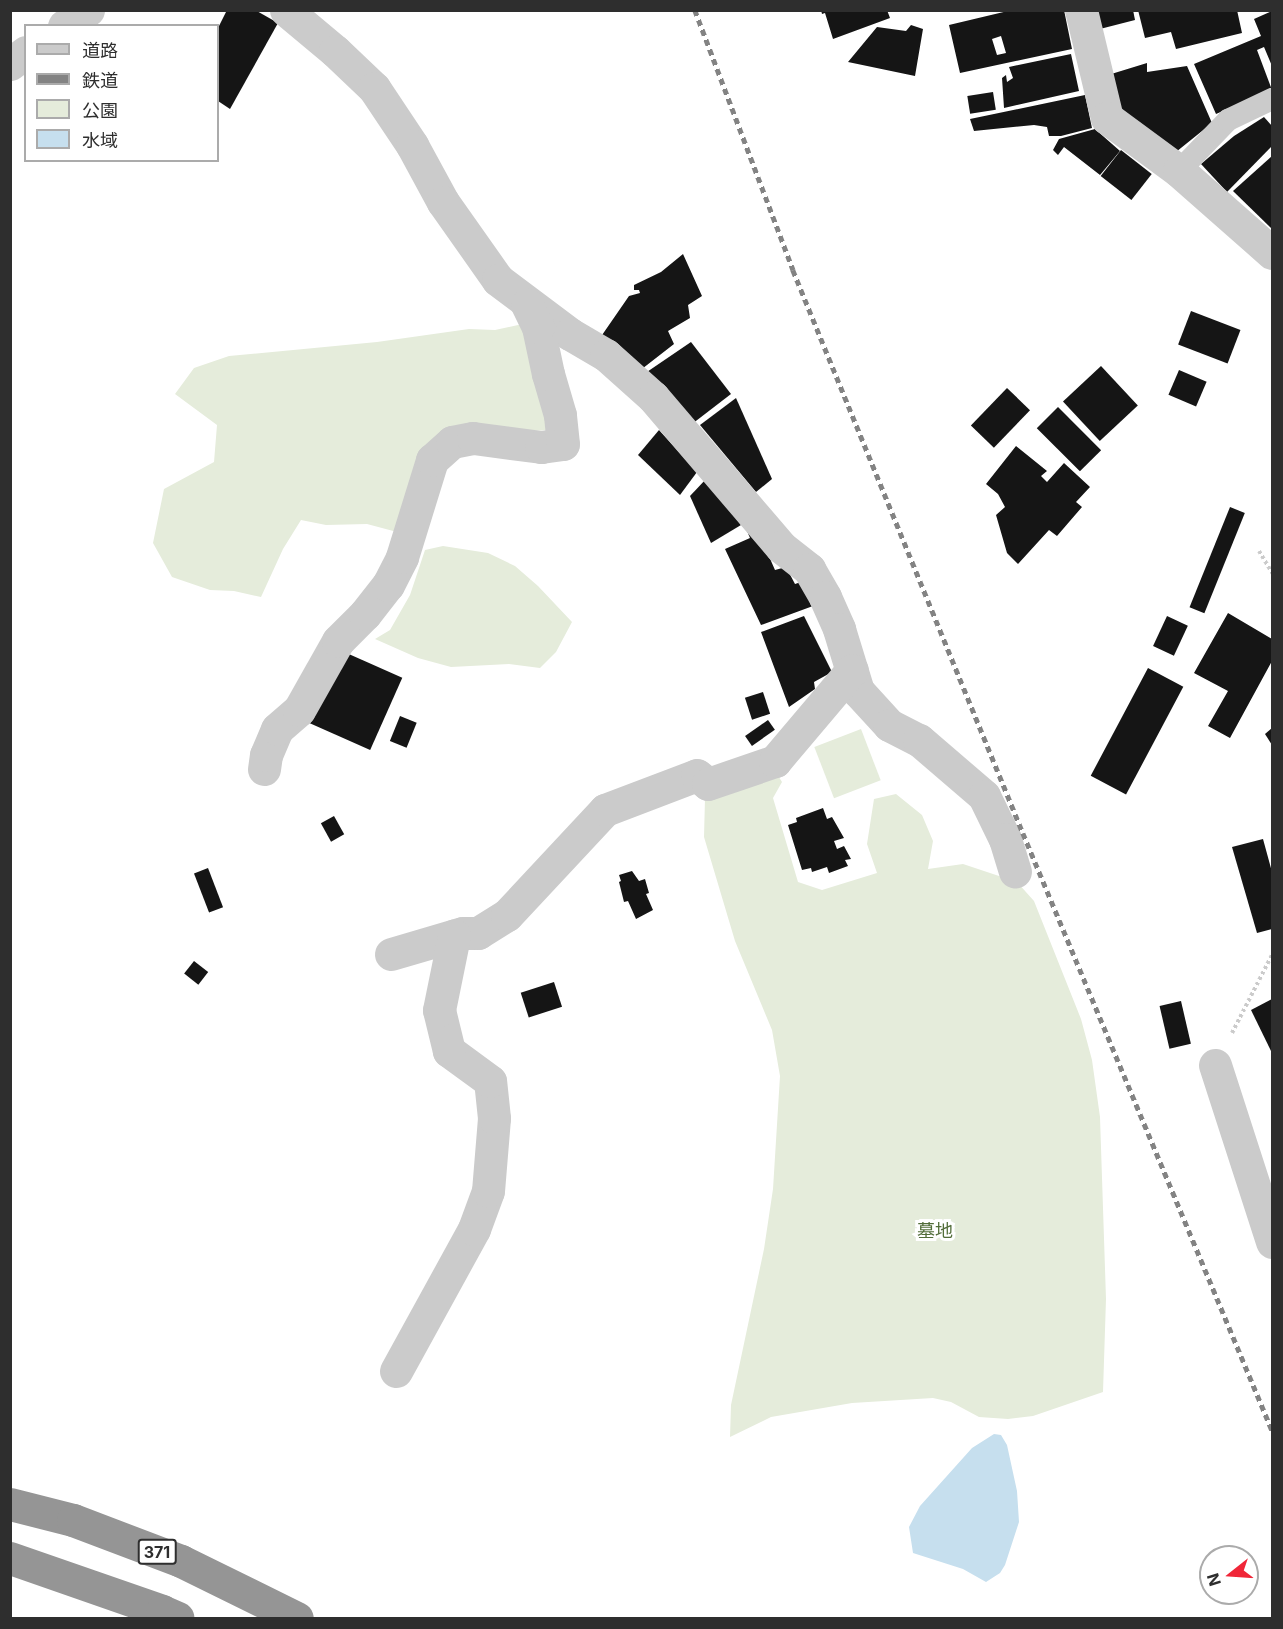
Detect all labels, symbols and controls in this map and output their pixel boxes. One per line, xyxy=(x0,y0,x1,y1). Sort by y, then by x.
legend xyxy=(24,24,219,162)
text: 道路 xyxy=(82,40,118,61)
text: 鉄道 xyxy=(82,70,118,91)
text: 公園 xyxy=(82,100,118,121)
text: 水域 xyxy=(82,130,118,151)
park label: 墓地 xyxy=(917,1220,953,1242)
road number: 371 xyxy=(138,1539,176,1565)
north arrow xyxy=(1199,1545,1259,1605)
text: N xyxy=(1202,1571,1225,1588)

